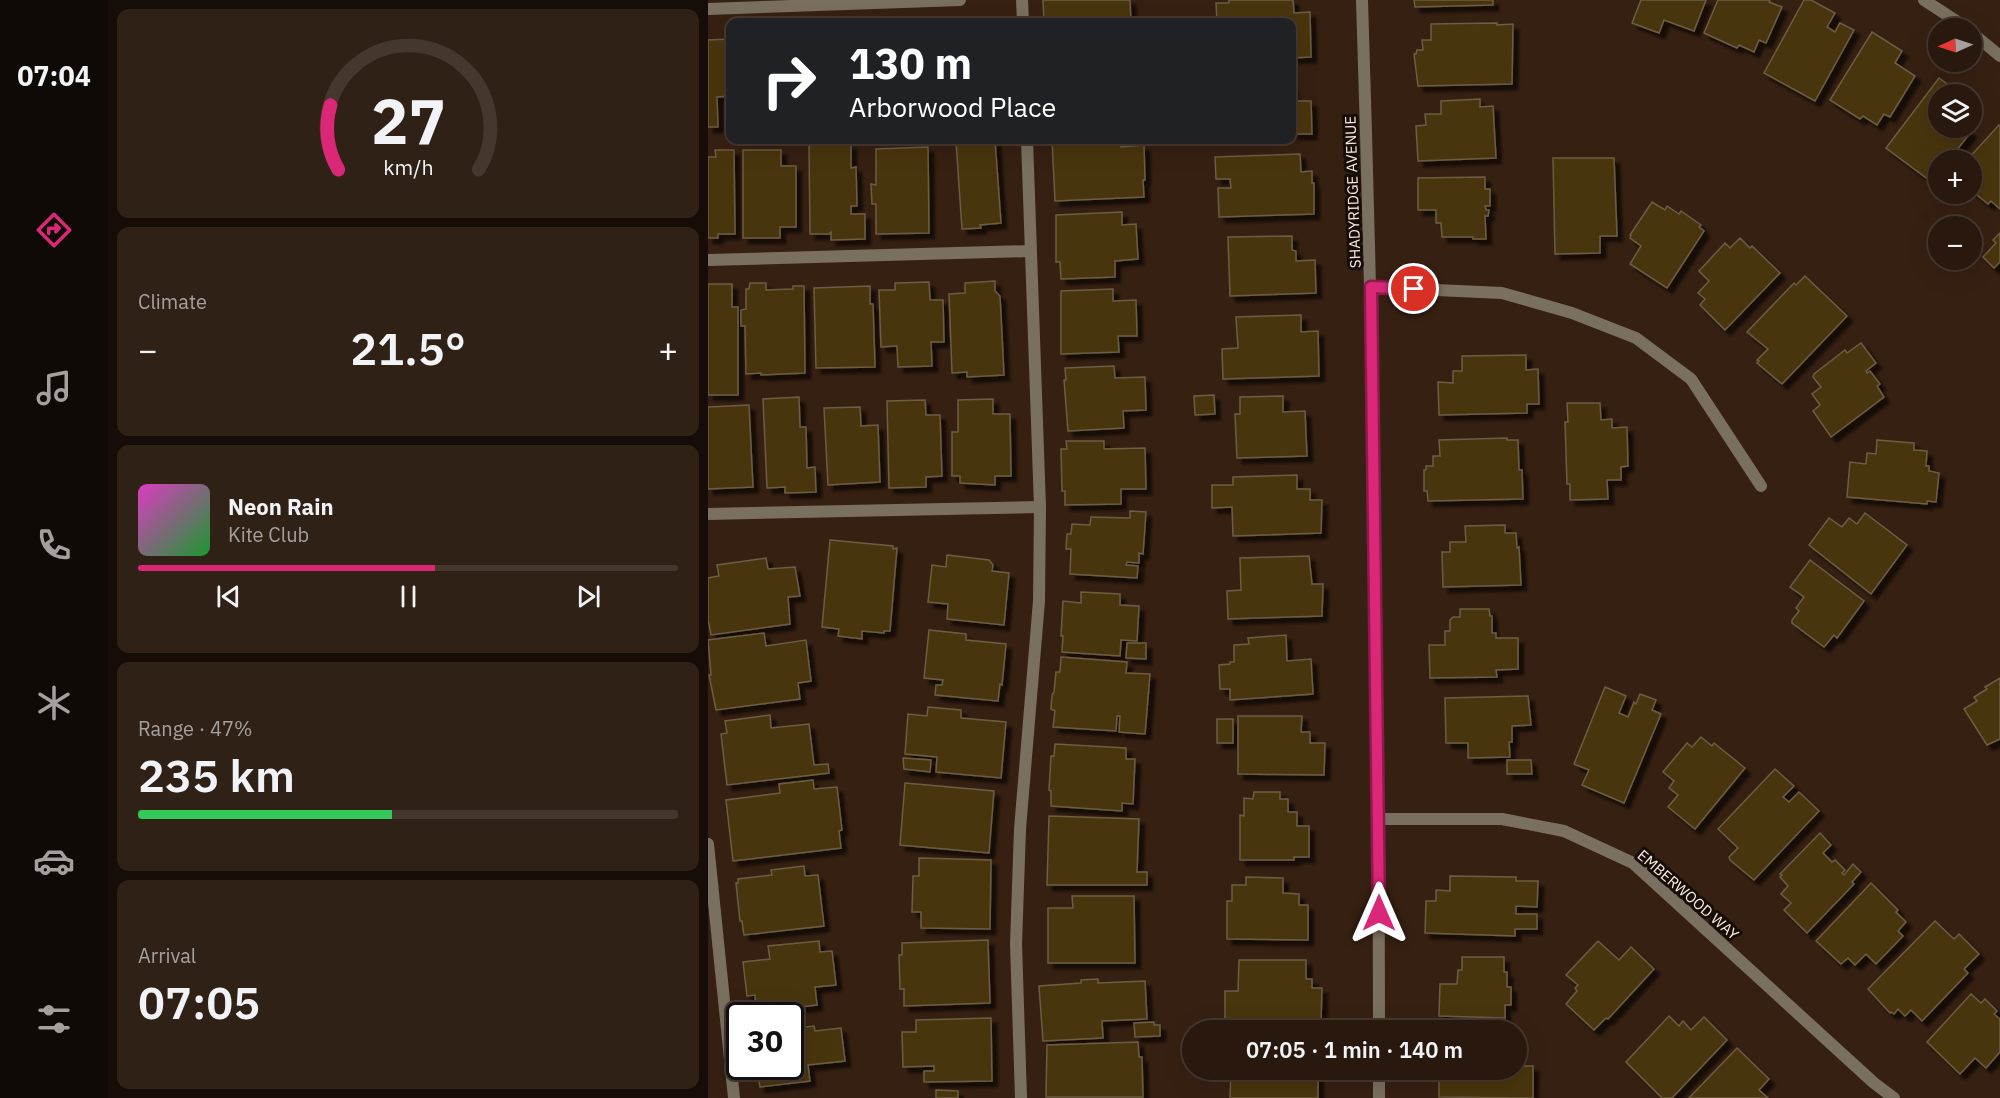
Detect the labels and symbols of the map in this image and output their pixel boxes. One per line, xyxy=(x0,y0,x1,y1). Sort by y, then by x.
north arrow xyxy=(1928,18,1982,72)
street label: SHADYRIDGE AVENUE xyxy=(1340,116,1365,268)
pin xyxy=(1388,263,1439,314)
street label: EMBERWOOD WAY xyxy=(1634,845,1743,944)
position arrow xyxy=(1347,881,1411,945)
speed limit sign: 30 xyxy=(726,1002,804,1080)

